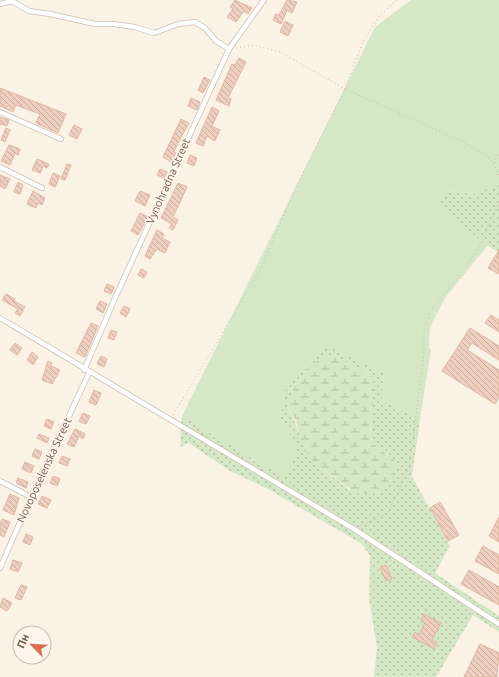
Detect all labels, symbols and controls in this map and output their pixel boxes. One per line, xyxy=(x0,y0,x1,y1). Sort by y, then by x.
street label: Vynohradna Street xyxy=(144,136,193,226)
street label: Novoposelenska Street xyxy=(14,415,74,524)
north arrow xyxy=(12,625,52,665)
text: Пн xyxy=(14,632,31,650)

